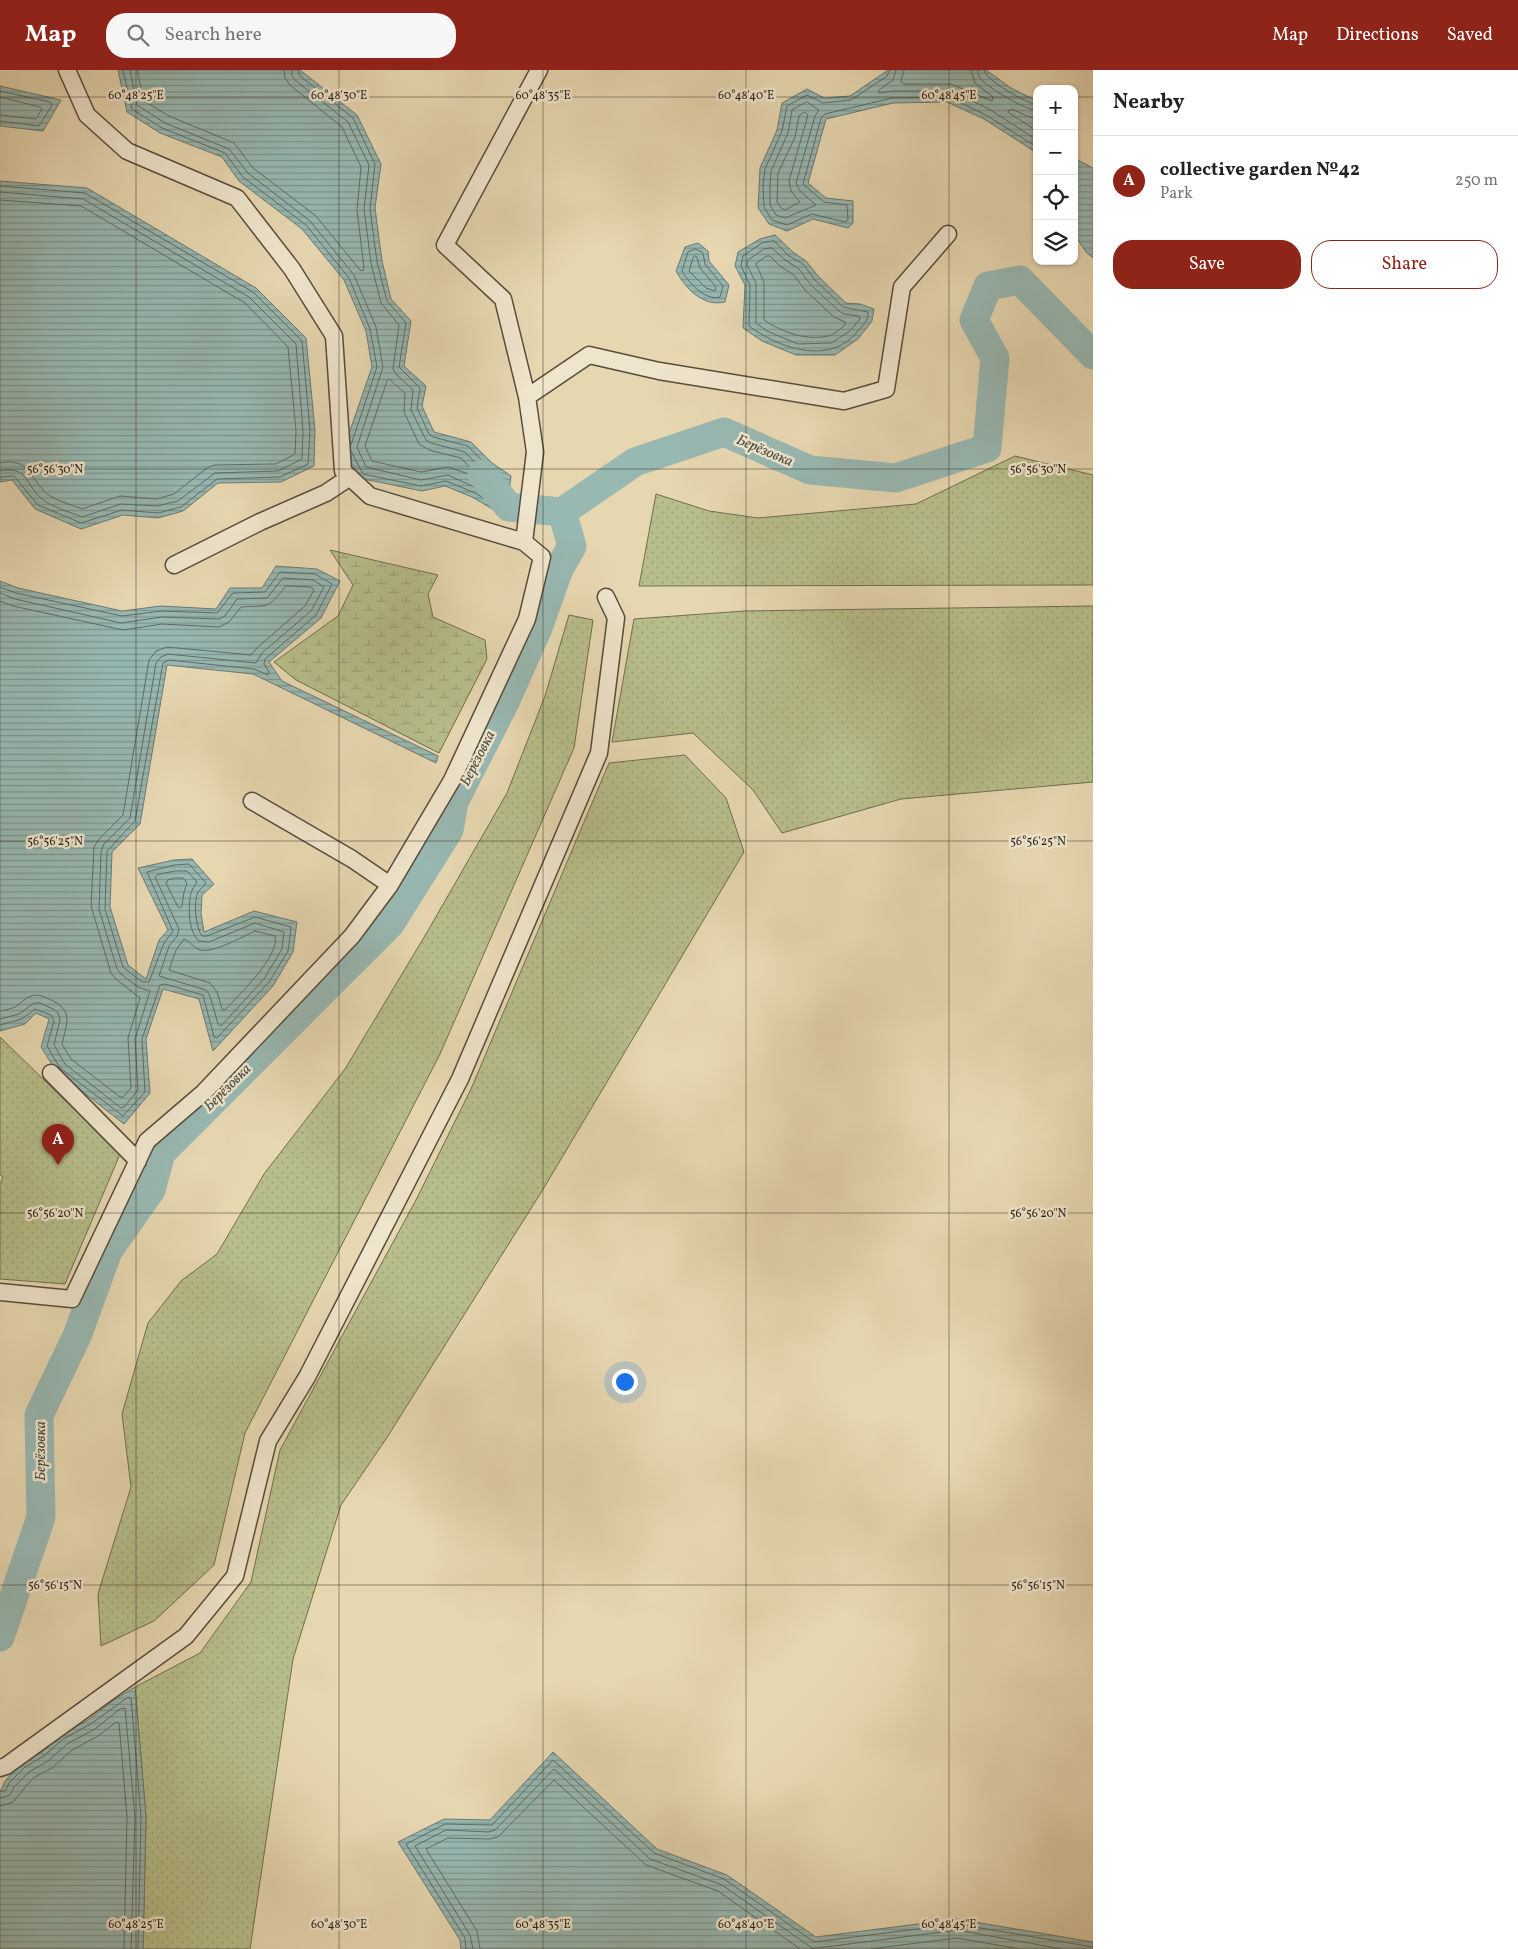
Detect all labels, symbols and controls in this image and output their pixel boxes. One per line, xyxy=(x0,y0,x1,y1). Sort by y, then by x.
search box xyxy=(106,13,456,58)
text: Map xyxy=(25,18,76,52)
icon: search xyxy=(124,21,152,49)
text: Search here xyxy=(164,22,262,48)
text: Map xyxy=(1272,23,1308,48)
text: Directions xyxy=(1336,23,1419,48)
text: Saved xyxy=(1447,23,1493,48)
map controls xyxy=(1033,85,1078,265)
button: + xyxy=(1033,85,1078,130)
text: 60°48'25"E xyxy=(108,88,164,104)
text: 60°48'30"E xyxy=(311,88,367,104)
text: 60°48'35"E xyxy=(515,88,571,104)
text: 60°48'40"E xyxy=(718,88,774,104)
text: 60°48'45"E xyxy=(922,88,976,104)
text: Nearby xyxy=(1113,88,1184,117)
button: − xyxy=(1033,130,1078,175)
text: collective garden №42 xyxy=(1160,157,1360,183)
text: A xyxy=(1123,170,1135,192)
text: 250 m xyxy=(1455,170,1498,192)
button: locate xyxy=(1033,175,1078,220)
text: Park xyxy=(1160,183,1193,205)
button: layers xyxy=(1033,220,1078,265)
button: Save xyxy=(1113,240,1301,289)
button: Share xyxy=(1311,240,1498,289)
water label: Берёзовка xyxy=(733,430,796,473)
text: 56°56'30"N xyxy=(27,462,83,478)
text: 56°56'30"N xyxy=(1010,462,1066,478)
water label: Берёзовка xyxy=(455,727,501,790)
text: 56°56'25"N xyxy=(27,834,83,850)
text: 56°56'25"N xyxy=(1010,834,1066,850)
water label: Берёзовка xyxy=(200,1060,257,1117)
pin: A xyxy=(42,1124,74,1165)
text: 56°56'20"N xyxy=(27,1206,83,1222)
text: 56°56'20"N xyxy=(1010,1206,1066,1222)
your location xyxy=(612,1369,638,1395)
water label: Берёзовка xyxy=(31,1421,52,1481)
text: 56°56'15"N xyxy=(28,1578,82,1594)
text: 56°56'15"N xyxy=(1011,1578,1065,1594)
text: 60°48'25"E xyxy=(108,1917,164,1933)
text: 60°48'30"E xyxy=(311,1917,367,1933)
text: 60°48'35"E xyxy=(515,1917,571,1933)
text: 60°48'40"E xyxy=(718,1917,774,1933)
text: 60°48'45"E xyxy=(922,1917,976,1933)

